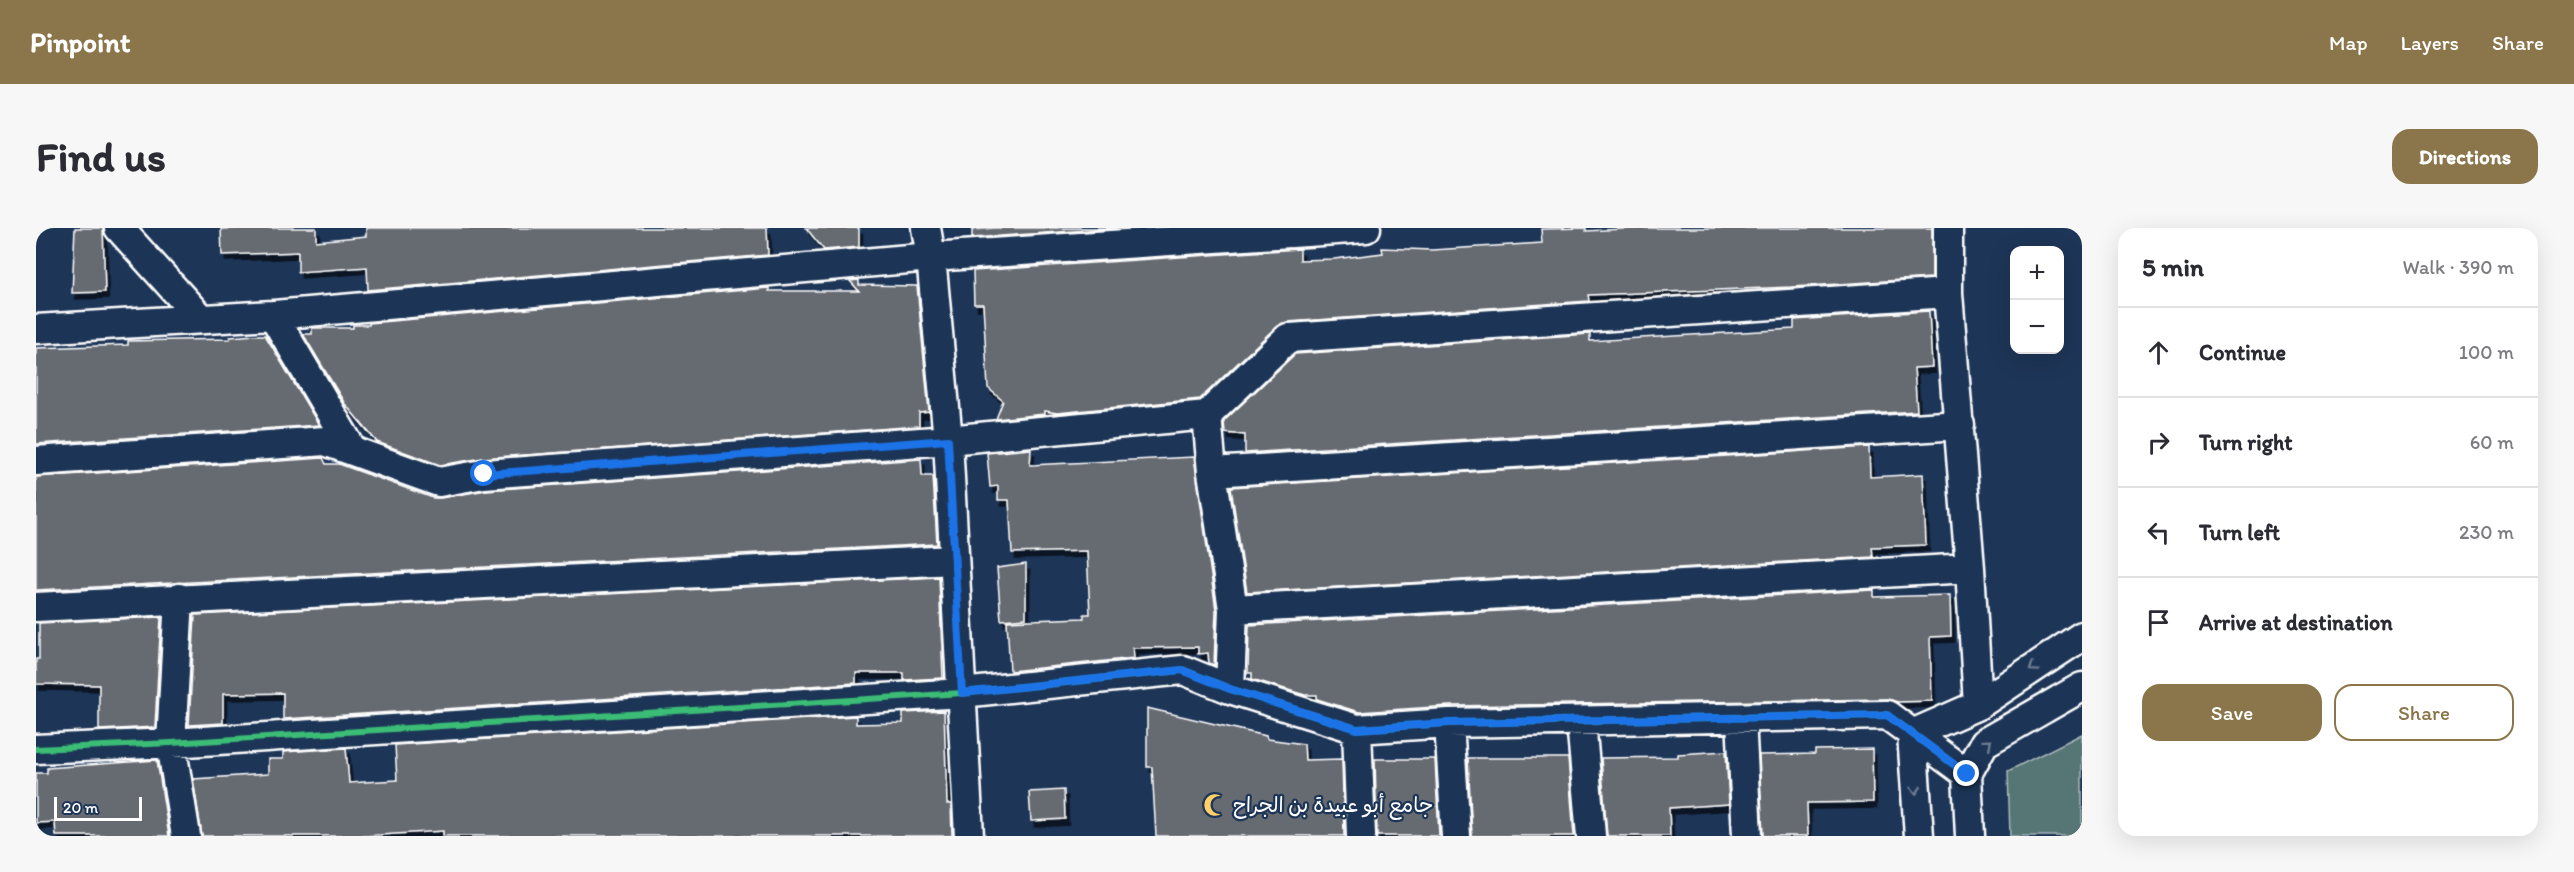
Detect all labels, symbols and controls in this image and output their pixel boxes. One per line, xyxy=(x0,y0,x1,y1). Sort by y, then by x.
text: Pinpoint xyxy=(30,25,131,59)
text: Map xyxy=(2329,30,2368,55)
text: Layers xyxy=(2401,30,2459,55)
text: Share xyxy=(2492,30,2544,55)
button: Directions xyxy=(2392,129,2538,184)
text: Find us xyxy=(36,131,166,182)
map controls xyxy=(2010,246,2064,354)
button: + xyxy=(2010,246,2064,300)
text: 5 min xyxy=(2142,251,2204,283)
text: Walk · 390 m xyxy=(2403,255,2514,279)
button: − xyxy=(2010,300,2064,354)
icon: ahead xyxy=(2142,336,2175,369)
text: Continue xyxy=(2199,339,2286,366)
text: 100 m xyxy=(2459,340,2514,364)
icon: right xyxy=(2142,426,2175,459)
text: Turn right xyxy=(2199,429,2293,456)
text: 60 m xyxy=(2470,430,2514,454)
route start xyxy=(470,460,496,486)
icon: left xyxy=(2142,516,2175,549)
text: Turn left xyxy=(2199,519,2280,546)
text: 230 m xyxy=(2459,520,2514,544)
icon: arrive xyxy=(2142,606,2175,639)
text: Arrive at destination xyxy=(2199,609,2393,636)
one-way arrow xyxy=(2029,661,2040,672)
button: Save xyxy=(2142,684,2322,741)
button: Share xyxy=(2334,684,2514,741)
one-way arrow xyxy=(1982,739,1992,750)
route end xyxy=(1953,760,1979,786)
one-way arrow xyxy=(1909,786,1922,795)
mosque icon: جامع أبو عبيدة بن الجراح xyxy=(1202,792,1228,818)
place label: جامع أبو عبيدة بن الجراح xyxy=(1233,792,1433,820)
scale bar xyxy=(54,794,142,822)
text: 20 m xyxy=(63,798,98,817)

